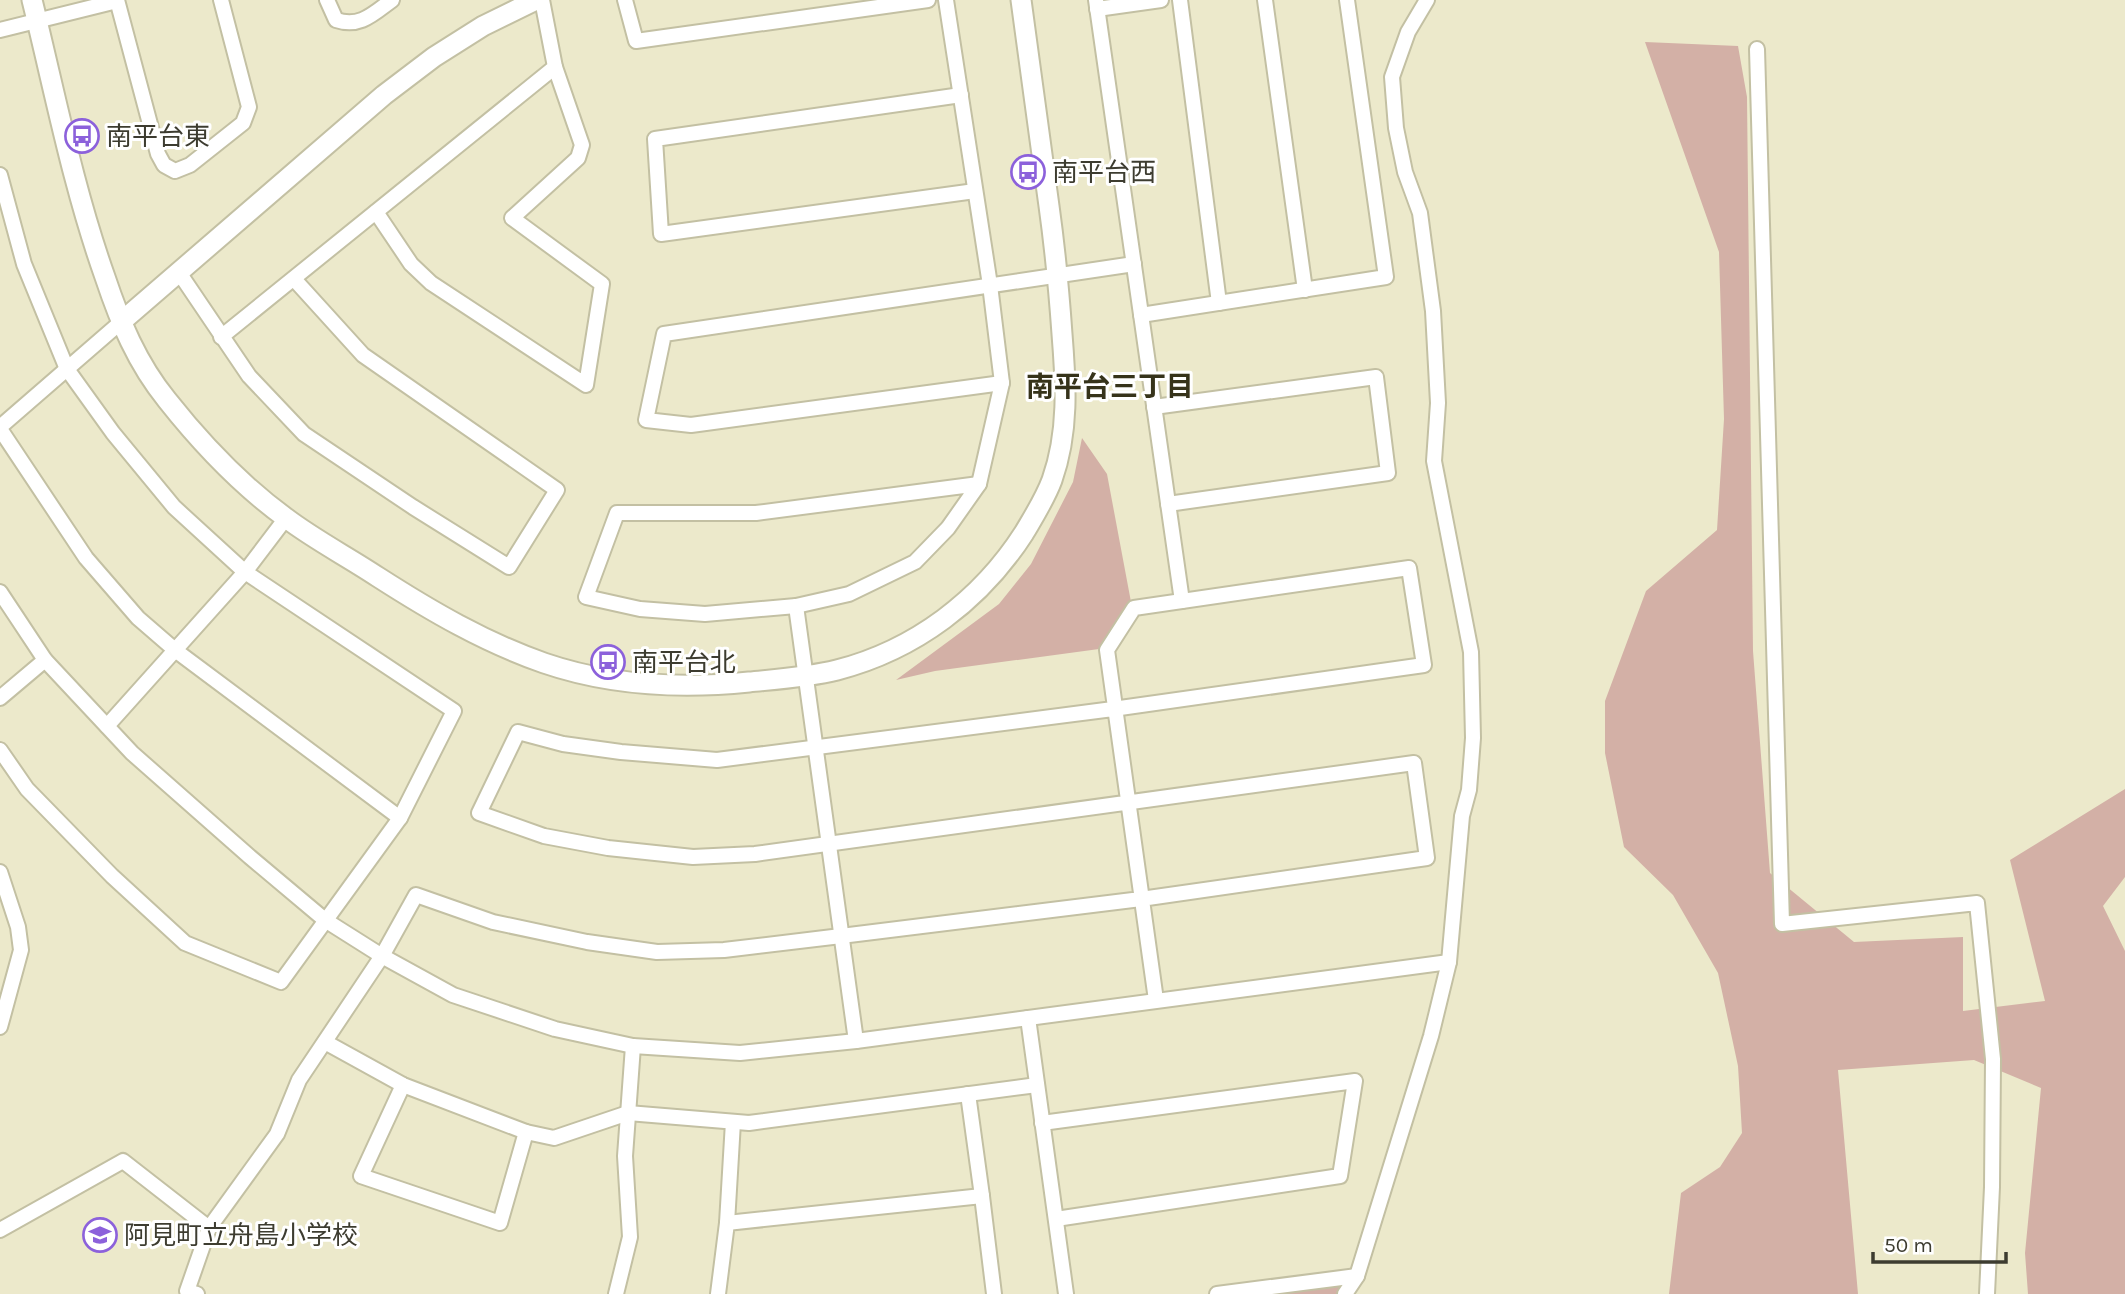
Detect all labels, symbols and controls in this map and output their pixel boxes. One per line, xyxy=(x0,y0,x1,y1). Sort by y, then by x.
bus stop icon: 南平台東 xyxy=(63,117,101,155)
place label: 南平台東 xyxy=(106,121,210,152)
bus stop icon: 南平台西 xyxy=(1009,153,1047,191)
place label: 南平台西 xyxy=(1052,157,1156,188)
district label: 南平台三丁目 xyxy=(1026,370,1194,403)
bus stop icon: 南平台北 xyxy=(589,643,627,681)
place label: 南平台北 xyxy=(632,647,736,678)
school or university icon: 阿見町立舟島小学校 xyxy=(81,1216,119,1254)
place label: 阿見町立舟島小学校 xyxy=(124,1220,358,1251)
scale bar xyxy=(1873,1220,2006,1264)
text: 50 m xyxy=(1884,1233,1933,1257)

